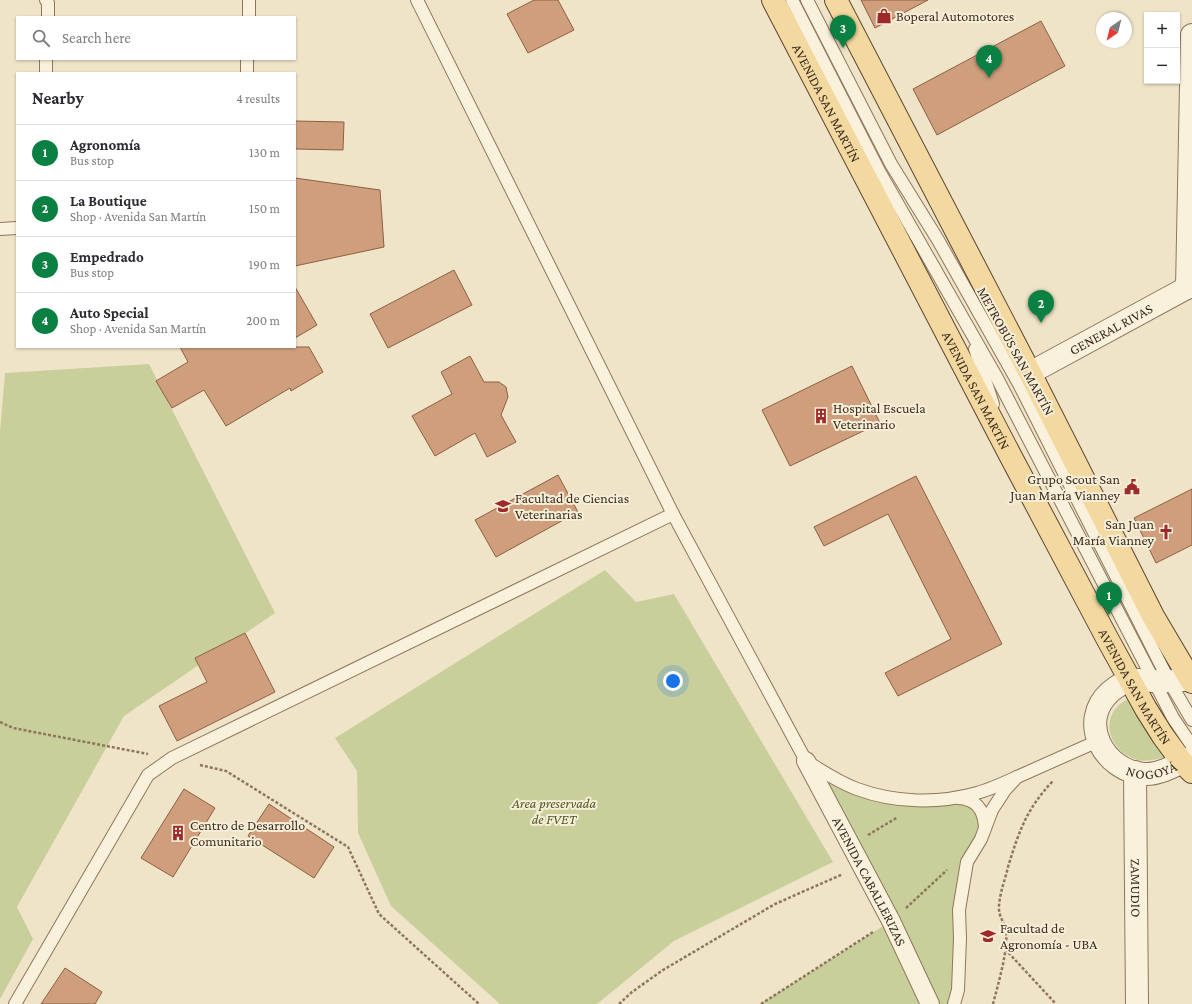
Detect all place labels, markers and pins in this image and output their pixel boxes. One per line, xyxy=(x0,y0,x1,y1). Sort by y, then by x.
shop icon: Boperal Automotores xyxy=(875,7,893,25)
place label: Boperal Automotores xyxy=(896,8,1014,24)
pin: 3 xyxy=(830,15,856,48)
pin: 4 xyxy=(976,45,1002,78)
pin: 2 xyxy=(1028,290,1054,323)
place label: Hospital Escuela Veterinario xyxy=(833,400,926,432)
building icon: Hospital Escuela Veterinario xyxy=(812,407,830,425)
place label: Grupo Scout San Juan María Vianney xyxy=(1008,471,1121,503)
public building icon: Grupo Scout San Juan María Vianney xyxy=(1123,478,1141,496)
place label: Facultad de Ciencias Veterinarias xyxy=(515,490,629,522)
school or university icon: Facultad de Ciencias Veterinarias xyxy=(494,497,512,515)
place label: San Juan María Vianney xyxy=(1073,516,1155,548)
church icon: San Juan María Vianney xyxy=(1157,523,1175,541)
pin: 1 xyxy=(1096,582,1122,615)
place label: Centro de Desarrollo Comunitario xyxy=(190,817,305,849)
building icon: Centro de Desarrollo Comunitario xyxy=(169,824,187,842)
place label: Facultad de Agronomía - UBA xyxy=(1000,920,1097,952)
school or university icon: Facultad de Agronomía - UBA xyxy=(979,927,997,945)

